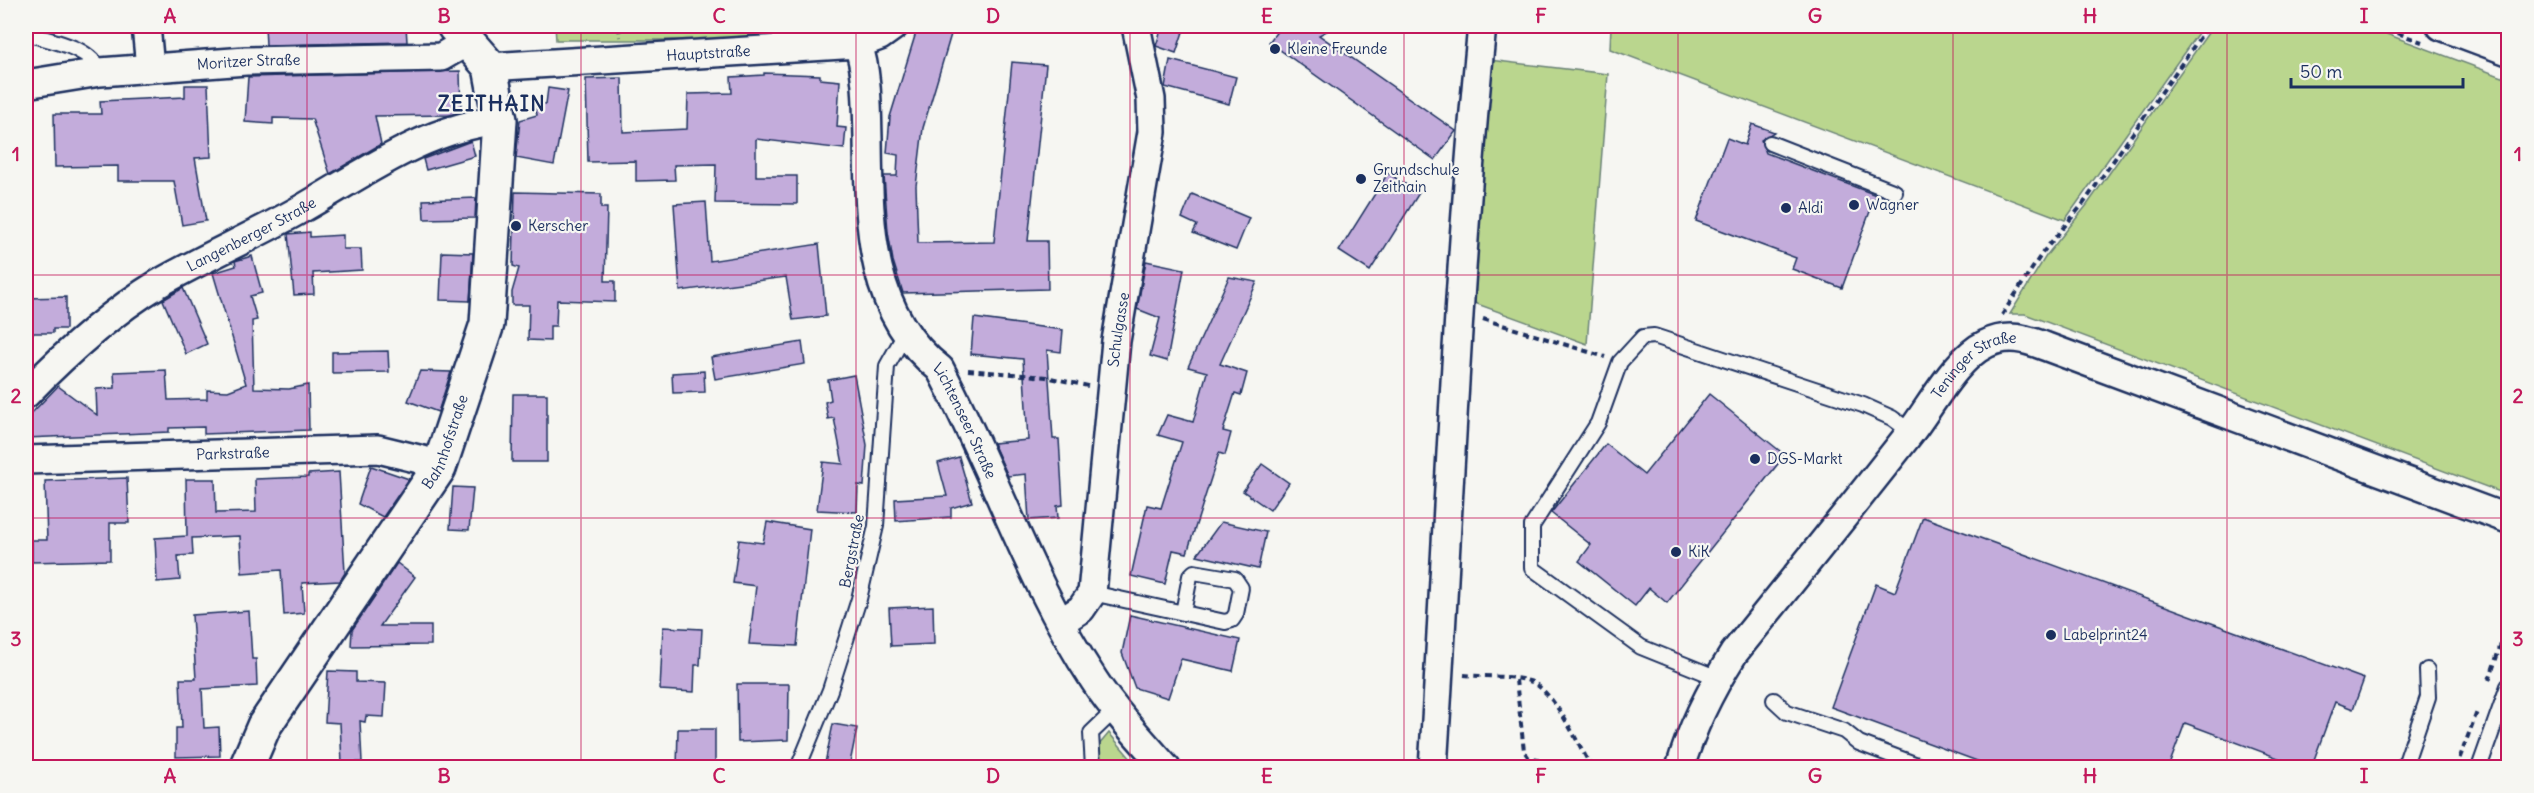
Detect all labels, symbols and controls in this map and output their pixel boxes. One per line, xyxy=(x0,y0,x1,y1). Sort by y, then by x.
text: A xyxy=(164,3,177,28)
text: B xyxy=(437,3,451,28)
text: C xyxy=(712,3,726,28)
text: D xyxy=(986,3,1000,28)
text: E xyxy=(1261,3,1273,28)
text: F xyxy=(1535,3,1547,28)
text: G xyxy=(1808,3,1822,28)
text: H xyxy=(2083,3,2097,28)
text: I xyxy=(2360,3,2369,28)
place label: Kleine Freunde xyxy=(1287,39,1387,58)
street label: Hauptstraße xyxy=(666,41,751,65)
marker: Kleine Freunde xyxy=(1268,42,1282,56)
street label: Moritzer Straße xyxy=(196,50,301,74)
scale bar xyxy=(2291,51,2464,89)
text: 50 m xyxy=(2300,60,2342,83)
district label: ZEITHAIN xyxy=(438,90,546,117)
text: 1 xyxy=(12,141,20,166)
text: 1 xyxy=(2514,141,2522,166)
place label: Grundschule Zeithain xyxy=(1373,160,1459,196)
marker: Grundschule Zeithain xyxy=(1354,172,1368,186)
street label: Langenberger Straße xyxy=(183,193,319,276)
place label: Wagner xyxy=(1866,195,1919,214)
place label: Aldi xyxy=(1798,198,1823,217)
marker: Wagner xyxy=(1847,198,1861,212)
marker: Aldi xyxy=(1779,201,1793,215)
place label: Kerscher xyxy=(528,216,588,235)
marker: Kerscher xyxy=(509,219,523,233)
street label: Schulgasse xyxy=(1104,291,1133,368)
street label: Teninger Straße xyxy=(1927,328,2017,402)
street label: Lichtenseer Straße xyxy=(930,358,1001,482)
text: 2 xyxy=(11,383,22,408)
text: 2 xyxy=(2513,383,2524,408)
street label: Bahnhofstraße xyxy=(417,392,472,493)
street label: Parkstraße xyxy=(196,442,270,464)
place label: DGS-Markt xyxy=(1767,449,1843,468)
marker: DGS-Markt xyxy=(1748,452,1762,466)
street label: Bergstraße xyxy=(835,512,868,589)
place label: KiK xyxy=(1688,542,1711,561)
marker: KiK xyxy=(1669,545,1683,559)
place label: Labelprint24 xyxy=(2063,625,2148,644)
text: 3 xyxy=(10,626,22,651)
text: 3 xyxy=(2512,626,2524,651)
marker: Labelprint24 xyxy=(2044,628,2058,642)
text: A xyxy=(164,763,177,788)
text: B xyxy=(437,763,451,788)
text: C xyxy=(712,763,726,788)
text: D xyxy=(986,763,1000,788)
text: E xyxy=(1261,763,1273,788)
text: F xyxy=(1535,763,1547,788)
text: G xyxy=(1808,763,1822,788)
text: H xyxy=(2083,763,2097,788)
text: I xyxy=(2360,763,2369,788)

